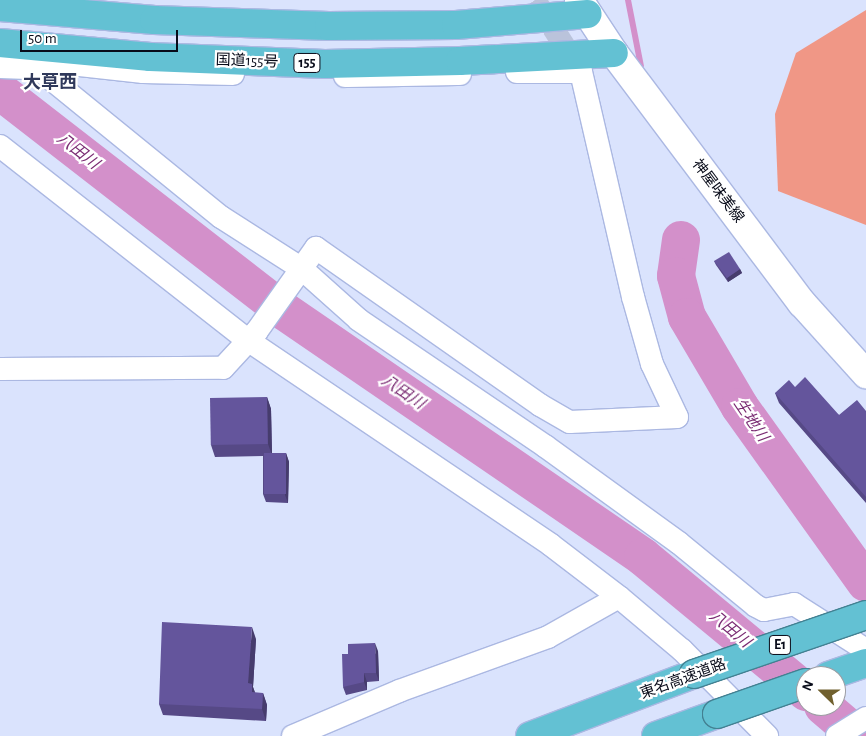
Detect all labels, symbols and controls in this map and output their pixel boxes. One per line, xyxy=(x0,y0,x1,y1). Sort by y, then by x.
scale bar xyxy=(22,20,180,52)
text: 50 m xyxy=(28,31,57,46)
street label: 国道155号 xyxy=(215,51,279,71)
road number: 155 xyxy=(293,52,321,74)
district label: 大草西 xyxy=(23,72,77,94)
water label: 八田川 xyxy=(53,129,103,173)
street label: 神屋味美線 xyxy=(688,156,748,226)
water label: 八田川 xyxy=(378,371,428,413)
water label: 生地川 xyxy=(730,395,772,445)
water label: 八田川 xyxy=(705,606,755,652)
road number: E1 xyxy=(769,634,791,656)
street label: 東名高速道路 xyxy=(638,655,728,703)
north arrow xyxy=(796,666,846,716)
text: N xyxy=(800,679,816,693)

